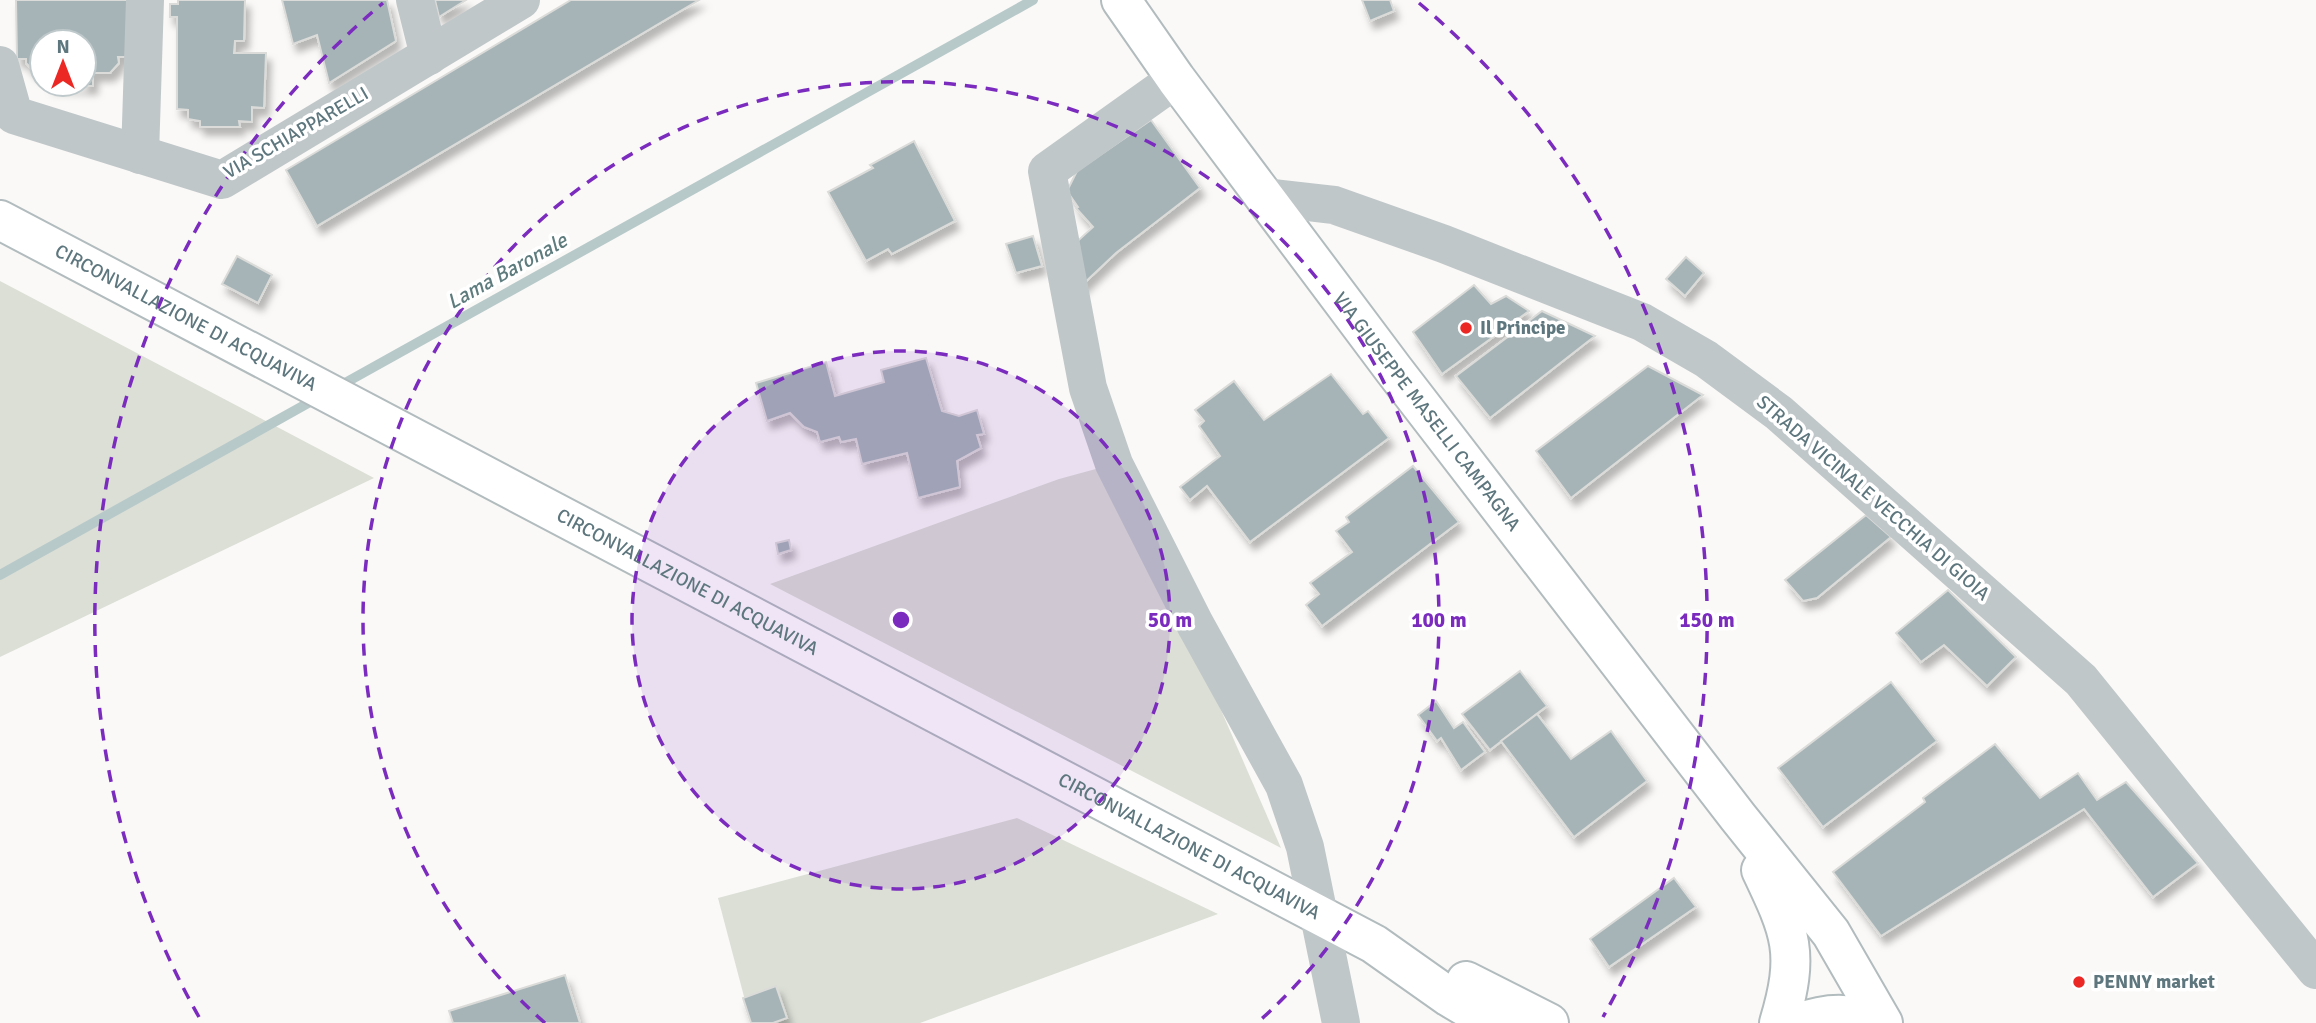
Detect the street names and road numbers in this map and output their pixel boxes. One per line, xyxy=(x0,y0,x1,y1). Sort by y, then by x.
street label: VIA SCHIAPPARELLI xyxy=(219,82,373,184)
street label: CIRCONVALLAZIONE DI ACQUAVIVA xyxy=(51,239,321,397)
street label: VIA GIUSEPPE MASELLI CAMPAGNA xyxy=(1328,288,1526,536)
street label: STRADA VICINALE VECCHIA DI GIOIA xyxy=(1752,390,1995,606)
street label: CIRCONVALLAZIONE DI ACQUAVIVA xyxy=(552,503,823,661)
street label: CIRCONVALLAZIONE DI ACQUAVIVA xyxy=(1054,768,1324,926)

